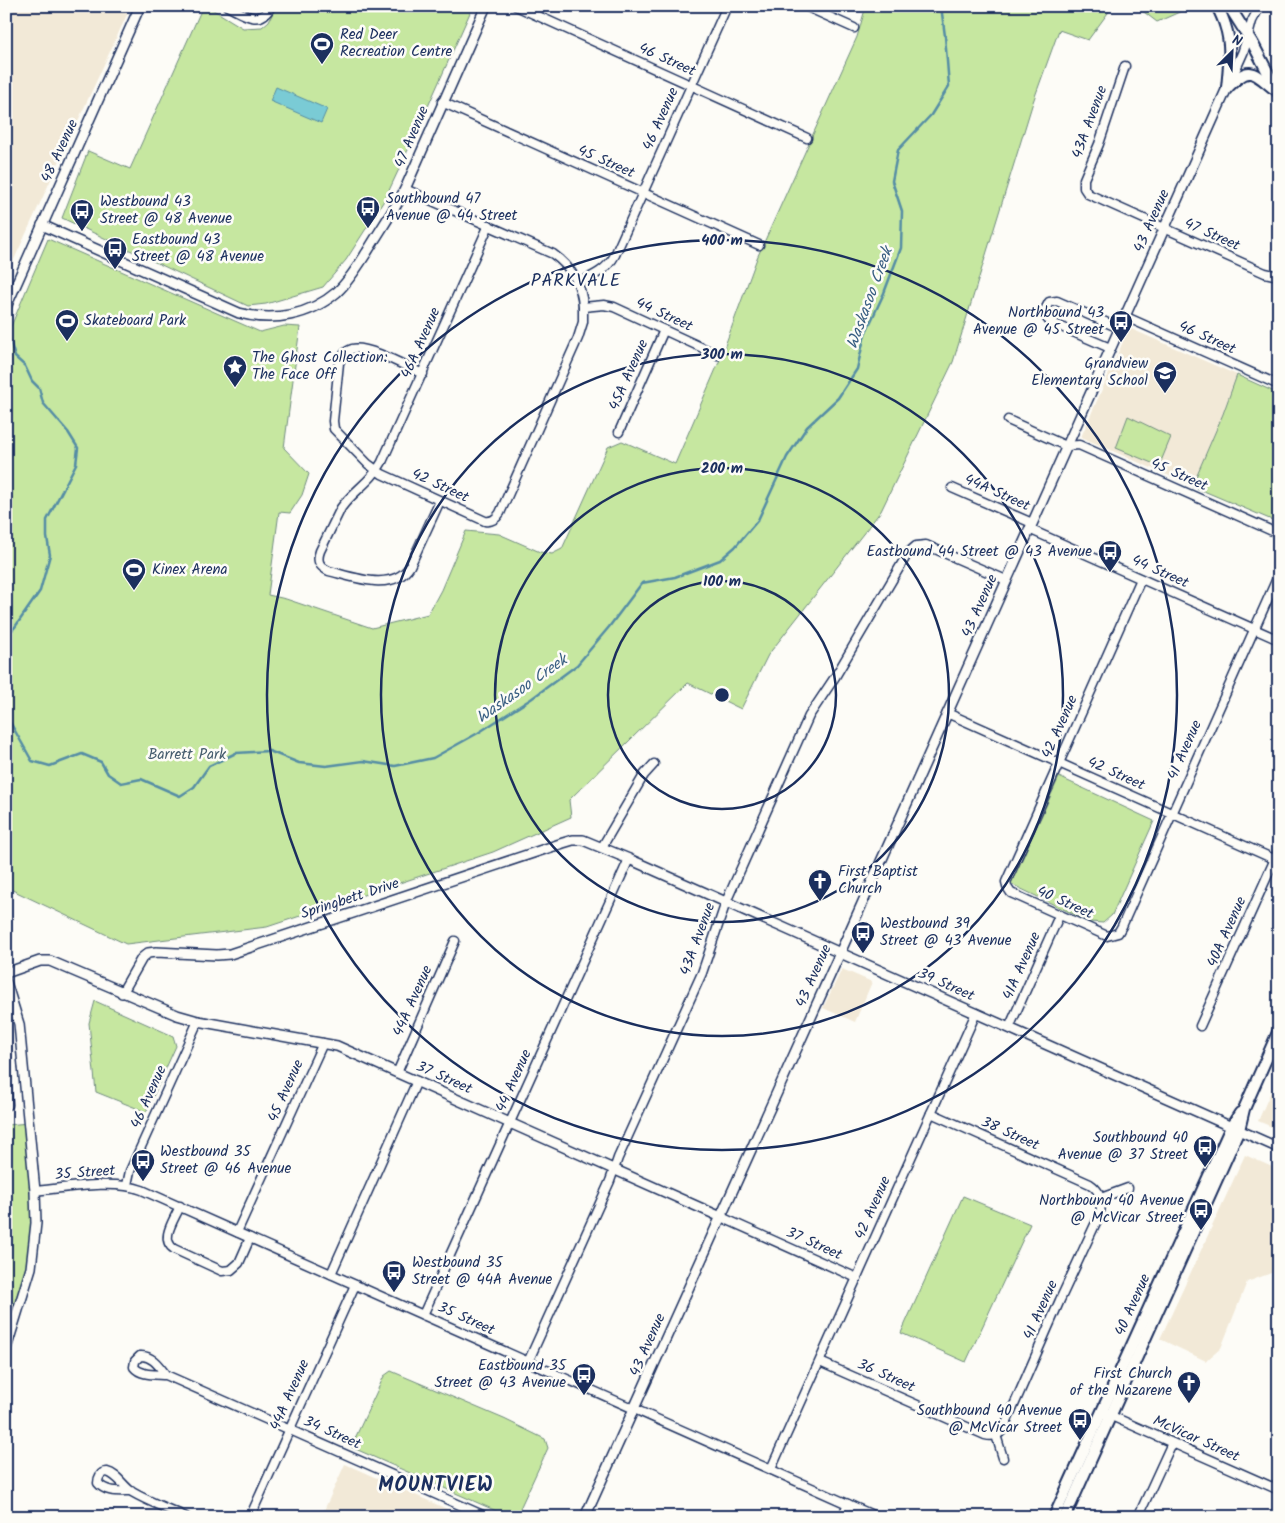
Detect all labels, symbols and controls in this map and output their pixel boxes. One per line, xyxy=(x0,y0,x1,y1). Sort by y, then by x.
place label: Red Deer Recreation Centre xyxy=(340,23,453,64)
north arrow xyxy=(1208,28,1258,78)
text: N xyxy=(1228,29,1246,53)
sports icon: Red Deer Recreation Centre xyxy=(309,31,335,65)
street label: 46 Street xyxy=(634,37,700,83)
street label: 43A Avenue xyxy=(1066,82,1114,162)
street label: 46 Avenue xyxy=(636,83,686,154)
street label: 47 Avenue xyxy=(388,102,436,172)
street label: 48 Avenue xyxy=(35,115,85,187)
street label: 45 Street xyxy=(574,139,639,185)
street label: 43 Avenue xyxy=(1127,185,1177,256)
place label: Southbound 47 Avenue @ 44 Street xyxy=(386,187,517,228)
place label: Westbound 43 Street @ 48 Avenue xyxy=(100,190,232,231)
bus stop icon: Southbound 47 Avenue @ 44 Street xyxy=(355,195,381,229)
bus stop icon: Westbound 43 Street @ 48 Avenue xyxy=(69,198,95,232)
street label: 47 Street xyxy=(1180,212,1244,258)
place label: Eastbound 43 Street @ 48 Avenue xyxy=(132,228,264,269)
text: 400 m xyxy=(701,229,743,253)
bus stop icon: Eastbound 43 Street @ 48 Avenue xyxy=(102,236,128,270)
water label: Waskasoo Creek xyxy=(840,241,901,352)
district label: PARKVALE xyxy=(531,267,621,296)
street label: 44 Street xyxy=(631,291,697,339)
place label: Northbound 43 Avenue @ 45 Street xyxy=(973,301,1104,342)
street label: 46A Avenue xyxy=(395,303,447,383)
sports icon: Skateboard Park xyxy=(54,308,80,342)
place label: Skateboard Park xyxy=(84,309,187,333)
bus stop icon: Northbound 43 Avenue @ 45 Street xyxy=(1108,309,1134,343)
street label: 46 Street xyxy=(1174,315,1240,361)
street label: 45A Avenue xyxy=(603,335,655,414)
text: 300 m xyxy=(700,343,743,367)
place label: The Ghost Collection: The Face Off xyxy=(252,346,388,387)
place label: Grandview Elementary School xyxy=(1031,352,1149,393)
place icon: The Ghost Collection: The Face Off xyxy=(222,354,248,388)
school or university icon: Grandview Elementary School xyxy=(1152,360,1178,394)
street label: 45 Street xyxy=(1147,452,1212,498)
text: 200 m xyxy=(701,457,743,481)
street label: 42 Street xyxy=(407,462,473,510)
street label: 44A Street xyxy=(960,468,1034,518)
bus stop icon: Eastbound 44 Street @ 43 Avenue xyxy=(1097,539,1123,573)
place label: Eastbound 44 Street @ 43 Avenue xyxy=(867,540,1092,564)
street label: 44 Street xyxy=(1127,549,1193,595)
sports icon: Kinex Arena xyxy=(121,557,147,591)
place label: Kinex Arena xyxy=(152,558,227,582)
text: 100 m xyxy=(703,570,741,594)
street label: 43 Avenue xyxy=(955,570,1005,641)
water label: Waskasoo Creek xyxy=(471,647,575,730)
centre of rings xyxy=(713,686,731,704)
street label: 42 Avenue xyxy=(1035,691,1085,763)
street label: 41 Avenue xyxy=(1161,716,1209,784)
park label: Barrett Park xyxy=(148,743,227,767)
street label: 42 Street xyxy=(1083,751,1149,797)
place label: First Baptist Church xyxy=(838,860,918,901)
church icon: First Baptist Church xyxy=(807,868,833,902)
street label: Springbett Drive xyxy=(298,872,403,926)
street label: 40 Street xyxy=(1033,880,1097,926)
street label: 40A Avenue xyxy=(1201,893,1253,971)
street label: 43A Avenue xyxy=(674,899,722,979)
place label: Westbound 39 Street @ 43 Avenue xyxy=(880,912,1012,953)
bus stop icon: Westbound 39 Street @ 43 Avenue xyxy=(850,920,876,954)
street label: 41A Avenue xyxy=(996,928,1048,1004)
street label: 43 Avenue xyxy=(789,940,839,1011)
street label: 44A Avenue xyxy=(387,961,439,1041)
street label: 39 Street xyxy=(914,962,978,1008)
street label: 44 Avenue xyxy=(489,1045,539,1116)
street label: 37 Street xyxy=(412,1055,476,1101)
street label: 45 Avenue xyxy=(262,1056,311,1126)
street label: 46 Avenue xyxy=(124,1061,174,1132)
street label: 38 Street xyxy=(977,1110,1043,1158)
place label: Southbound 40 Avenue @ 37 Street xyxy=(1058,1126,1188,1167)
bus stop icon: Southbound 40 Avenue @ 37 Street xyxy=(1192,1134,1218,1168)
place label: Westbound 35 Street @ 46 Avenue xyxy=(160,1140,292,1181)
bus stop icon: Westbound 35 Street @ 46 Avenue xyxy=(130,1148,156,1182)
street label: 35 Street xyxy=(54,1159,116,1187)
street label: 42 Avenue xyxy=(848,1172,898,1244)
place label: Northbound 40 Avenue @ McVicar Street xyxy=(1039,1189,1184,1230)
bus stop icon: Northbound 40 Avenue @ McVicar Street xyxy=(1188,1197,1214,1231)
street label: 37 Street xyxy=(782,1221,846,1267)
place label: Westbound 35 Street @ 44A Avenue xyxy=(412,1251,553,1292)
bus stop icon: Westbound 35 Street @ 44A Avenue xyxy=(381,1259,407,1293)
street label: 40 Avenue xyxy=(1109,1270,1157,1340)
street label: 41 Avenue xyxy=(1017,1276,1065,1344)
street label: 35 Street xyxy=(433,1296,499,1342)
street label: 43 Avenue xyxy=(623,1309,673,1380)
street label: 36 Street xyxy=(853,1353,919,1399)
place label: Eastbound 35 Street @ 43 Avenue xyxy=(434,1354,567,1395)
street label: 44A Avenue xyxy=(264,1355,316,1435)
bus stop icon: Eastbound 35 Street @ 43 Avenue xyxy=(571,1362,597,1396)
place label: First Church of the Nazarene xyxy=(1070,1362,1172,1403)
church icon: First Church of the Nazarene xyxy=(1176,1370,1202,1404)
place label: Southbound 40 Avenue @ McVicar Street xyxy=(917,1399,1062,1440)
bus stop icon: Southbound 40 Avenue @ McVicar Street xyxy=(1067,1407,1093,1441)
street label: McVicar Street xyxy=(1149,1409,1243,1469)
street label: 34 Street xyxy=(299,1410,365,1456)
district label: MOUNTVIEW xyxy=(378,1470,494,1502)

